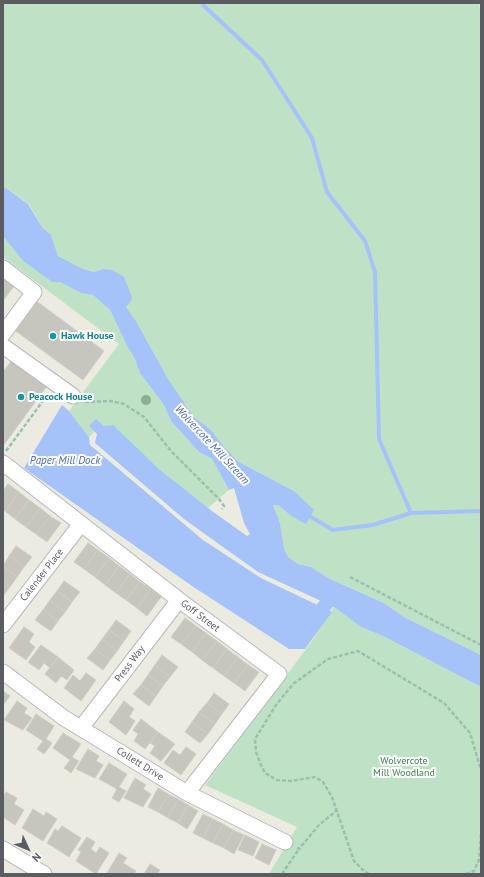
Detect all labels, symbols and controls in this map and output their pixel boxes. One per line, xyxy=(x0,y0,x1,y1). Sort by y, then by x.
place label: Hawk House xyxy=(61,330,114,342)
marker: Hawk House xyxy=(48,331,58,341)
place label: Peacock House xyxy=(29,391,92,403)
marker: Peacock House xyxy=(16,392,26,402)
water label: Wolvercote Mill Stream xyxy=(172,403,252,487)
water label: Paper Mill Dock xyxy=(30,454,100,468)
street label: Calender Place xyxy=(18,546,66,604)
street label: Goff Street xyxy=(178,597,222,635)
street label: Press Way xyxy=(112,643,148,685)
street label: Collett Drive xyxy=(114,745,166,783)
park label: Wolvercote Mill Woodland xyxy=(373,755,435,778)
north arrow xyxy=(8,829,48,869)
text: N xyxy=(29,850,44,865)

